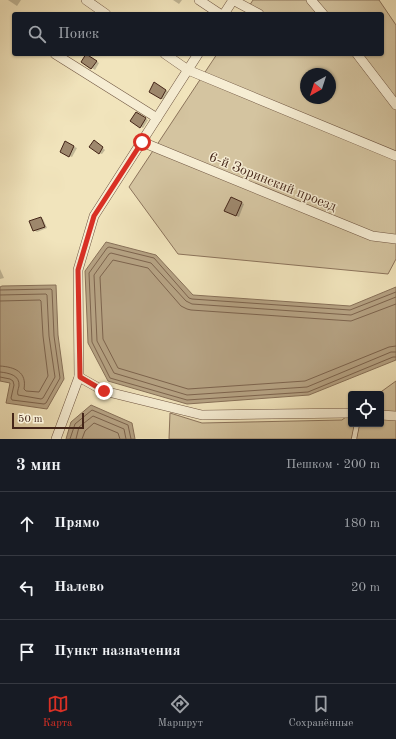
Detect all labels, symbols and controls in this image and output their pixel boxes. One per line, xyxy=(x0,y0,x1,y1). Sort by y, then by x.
search box xyxy=(12,12,384,56)
icon: search xyxy=(26,23,48,45)
text: Поиск xyxy=(58,27,99,42)
north arrow xyxy=(300,68,336,104)
route start xyxy=(133,133,151,151)
street label: 6-й Зоринский проезд xyxy=(207,150,339,214)
route end xyxy=(95,382,113,400)
map controls xyxy=(348,391,384,427)
button: locate xyxy=(348,391,384,427)
scale bar xyxy=(12,411,84,430)
text: 50 m xyxy=(18,414,43,425)
text: 3 мин xyxy=(16,457,61,474)
text: Пешком · 200 m xyxy=(286,458,380,471)
icon: ahead xyxy=(16,513,38,535)
text: Прямо xyxy=(54,516,100,531)
text: 180 m xyxy=(343,517,380,530)
icon: left xyxy=(16,577,38,599)
text: Налево xyxy=(54,580,104,595)
text: 20 m xyxy=(351,581,380,594)
icon: arrive xyxy=(16,641,38,663)
text: Пункт назначения xyxy=(54,644,181,659)
tab: Карта xyxy=(43,693,72,731)
tab: Маршрут xyxy=(158,693,203,731)
tab: Сохранённые xyxy=(288,693,353,731)

